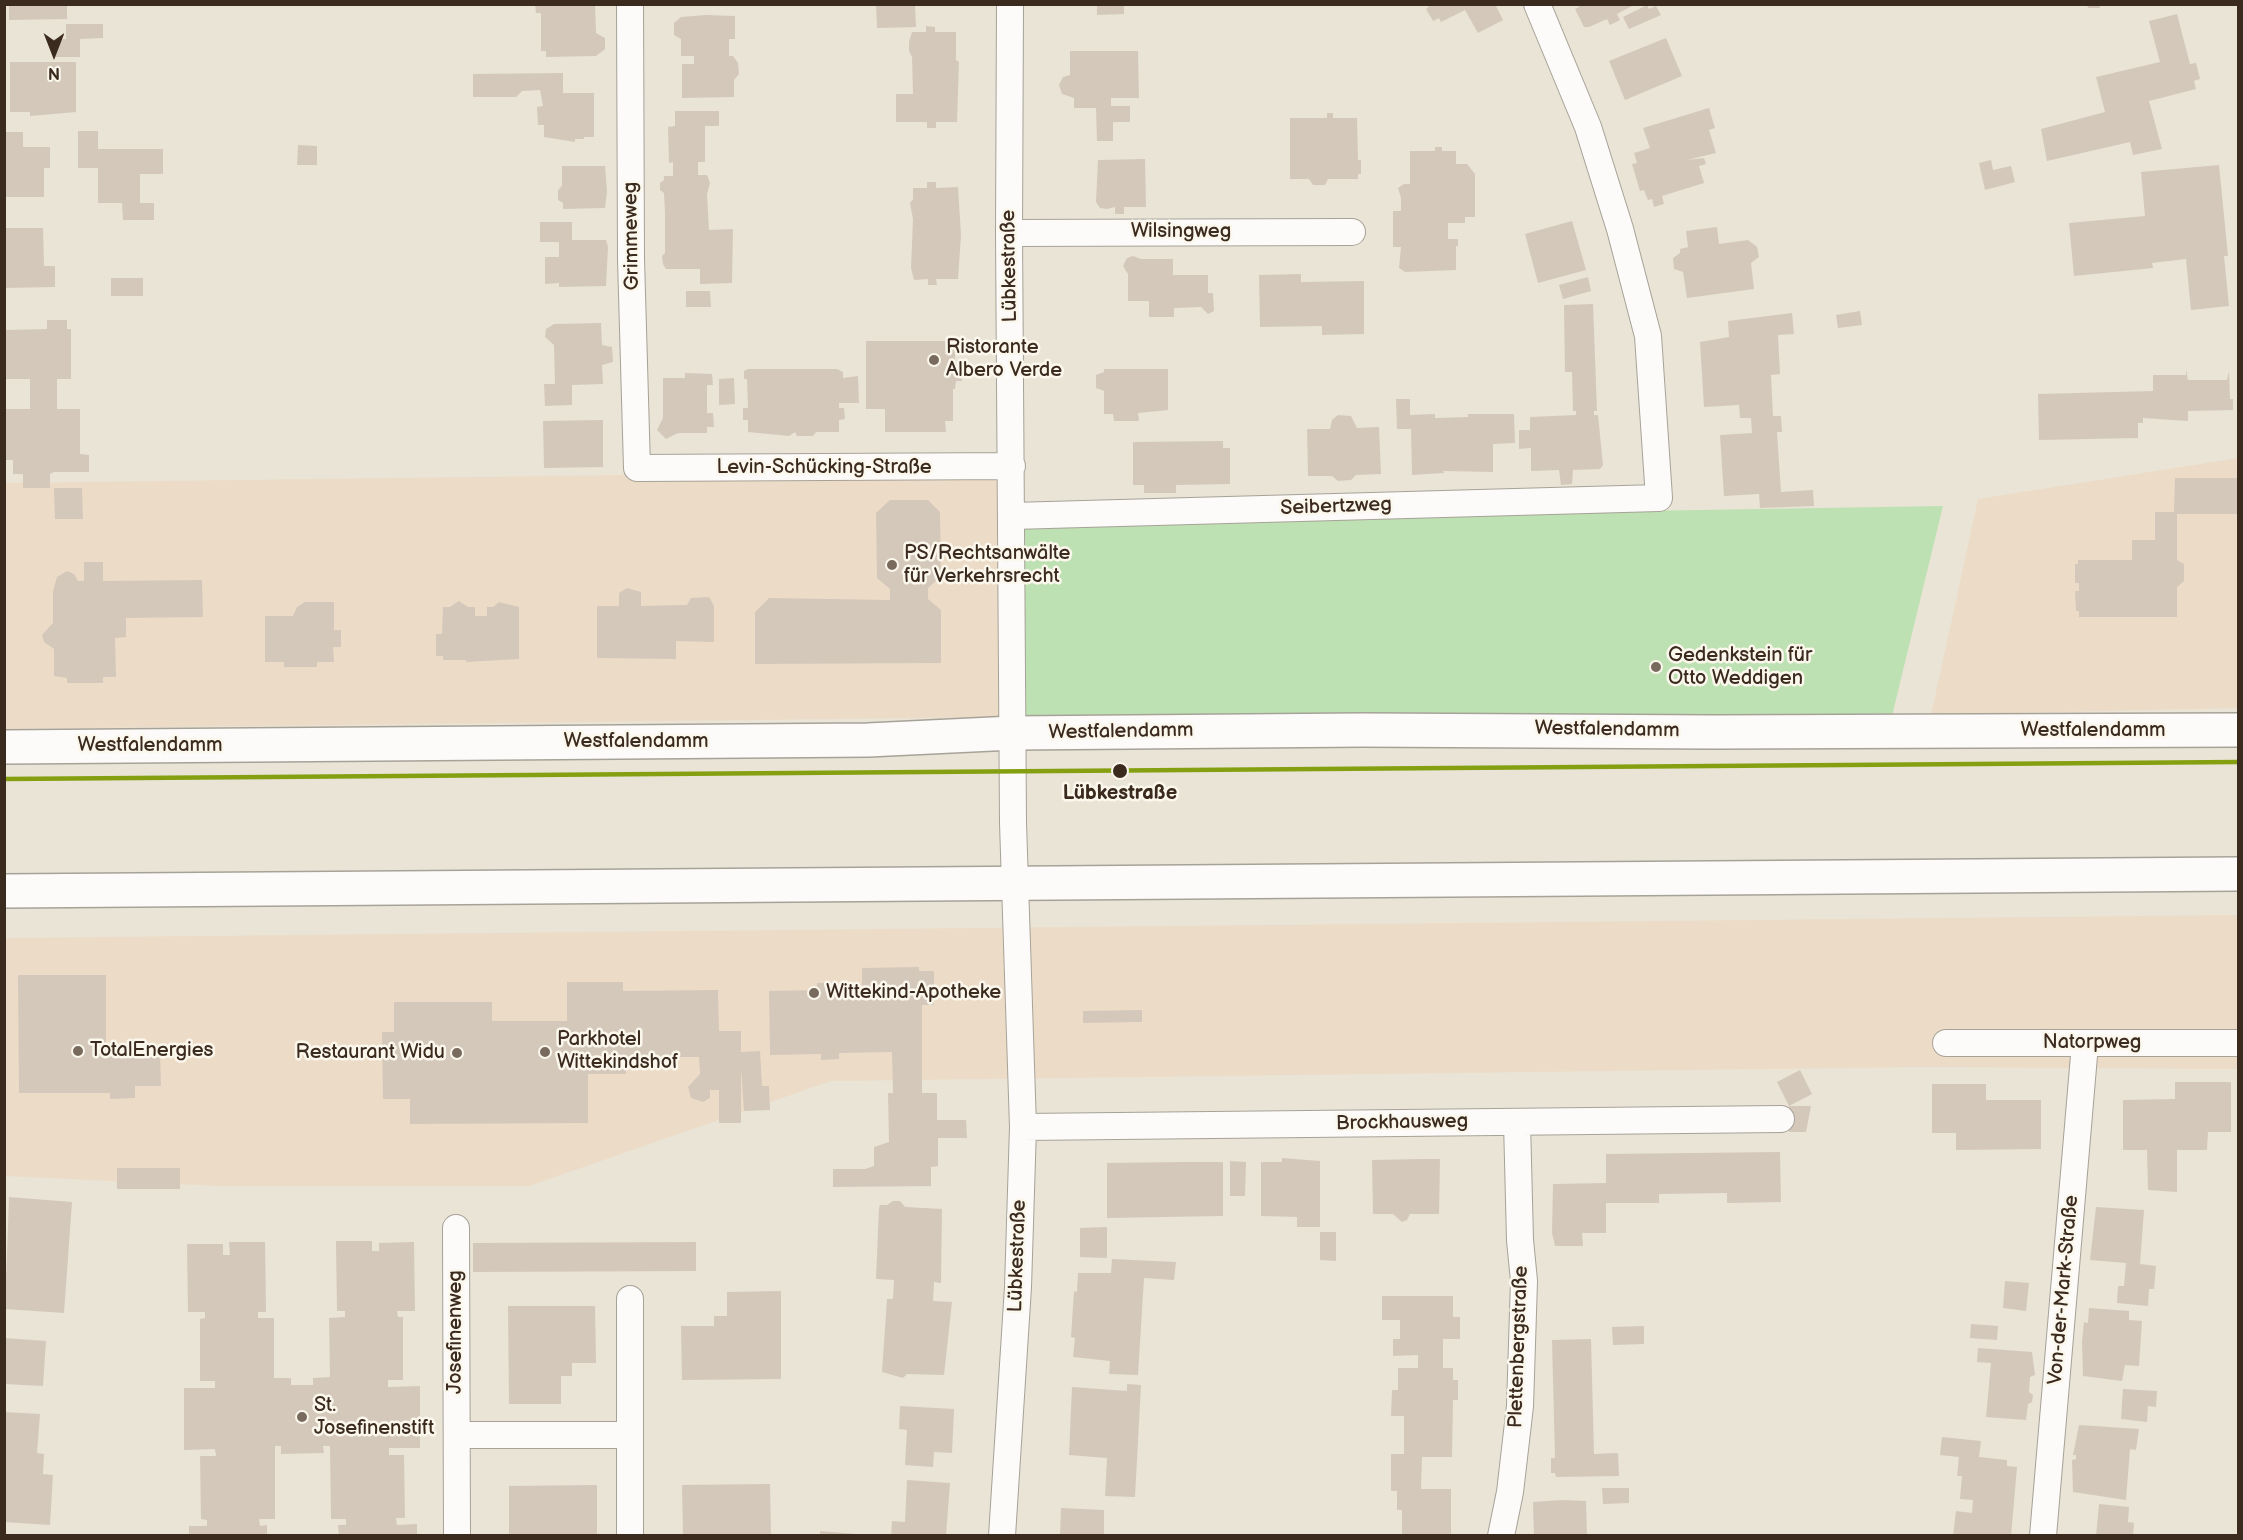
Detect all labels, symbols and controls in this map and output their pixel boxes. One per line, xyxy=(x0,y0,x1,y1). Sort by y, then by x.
north arrow xyxy=(24,24,84,84)
text: N xyxy=(48,63,60,82)
street label: Grimmeweg xyxy=(619,182,645,290)
street label: Lübkestraße xyxy=(997,210,1023,322)
street label: Wilsingweg xyxy=(1131,220,1231,244)
place label: Ristorante Albero Verde xyxy=(946,336,1062,383)
marker: Ristorante Albero Verde xyxy=(927,353,941,367)
street label: Levin-Schücking-Straße xyxy=(716,456,932,480)
street label: Seibertzweg xyxy=(1280,493,1392,521)
place label: PS/Rechtsanwälte für Verkehrsrecht xyxy=(904,542,1070,589)
marker: PS/Rechtsanwälte für Verkehrsrecht xyxy=(885,558,899,572)
place label: Gedenkstein für Otto Weddigen xyxy=(1668,644,1812,691)
marker: Gedenkstein für Otto Weddigen xyxy=(1649,660,1663,674)
street label: Westfalendamm xyxy=(1534,717,1680,743)
street label: Westfalendamm xyxy=(1048,719,1194,745)
street label: Westfalendamm xyxy=(2020,719,2166,743)
street label: Westfalendamm xyxy=(563,730,709,754)
street label: Westfalendamm xyxy=(77,734,223,758)
marker: Lübkestraße xyxy=(1111,762,1129,780)
place label: Lübkestraße xyxy=(1063,782,1177,806)
place label: Wittekind-Apotheke xyxy=(826,981,1001,1005)
marker: Wittekind-Apotheke xyxy=(807,986,821,1000)
place label: Parkhotel Wittekindshof xyxy=(557,1028,678,1075)
street label: Natorpweg xyxy=(2043,1031,2141,1055)
place label: TotalEnergies xyxy=(90,1039,213,1063)
place label: Restaurant Widu xyxy=(296,1041,445,1065)
marker: TotalEnergies xyxy=(71,1044,85,1058)
marker: Parkhotel Wittekindshof xyxy=(538,1045,552,1059)
marker: Restaurant Widu xyxy=(450,1046,464,1060)
street label: Brockhausweg xyxy=(1336,1110,1468,1136)
street label: Von-der-Mark-Straße xyxy=(2044,1194,2084,1386)
street label: Lübkestraße xyxy=(1004,1199,1032,1313)
street label: Plettenbergstraße xyxy=(1504,1265,1534,1429)
street label: Josefinenweg xyxy=(444,1270,468,1394)
place label: St. Josefinenstift xyxy=(314,1394,434,1441)
marker: St. Josefinenstift xyxy=(295,1410,309,1424)

